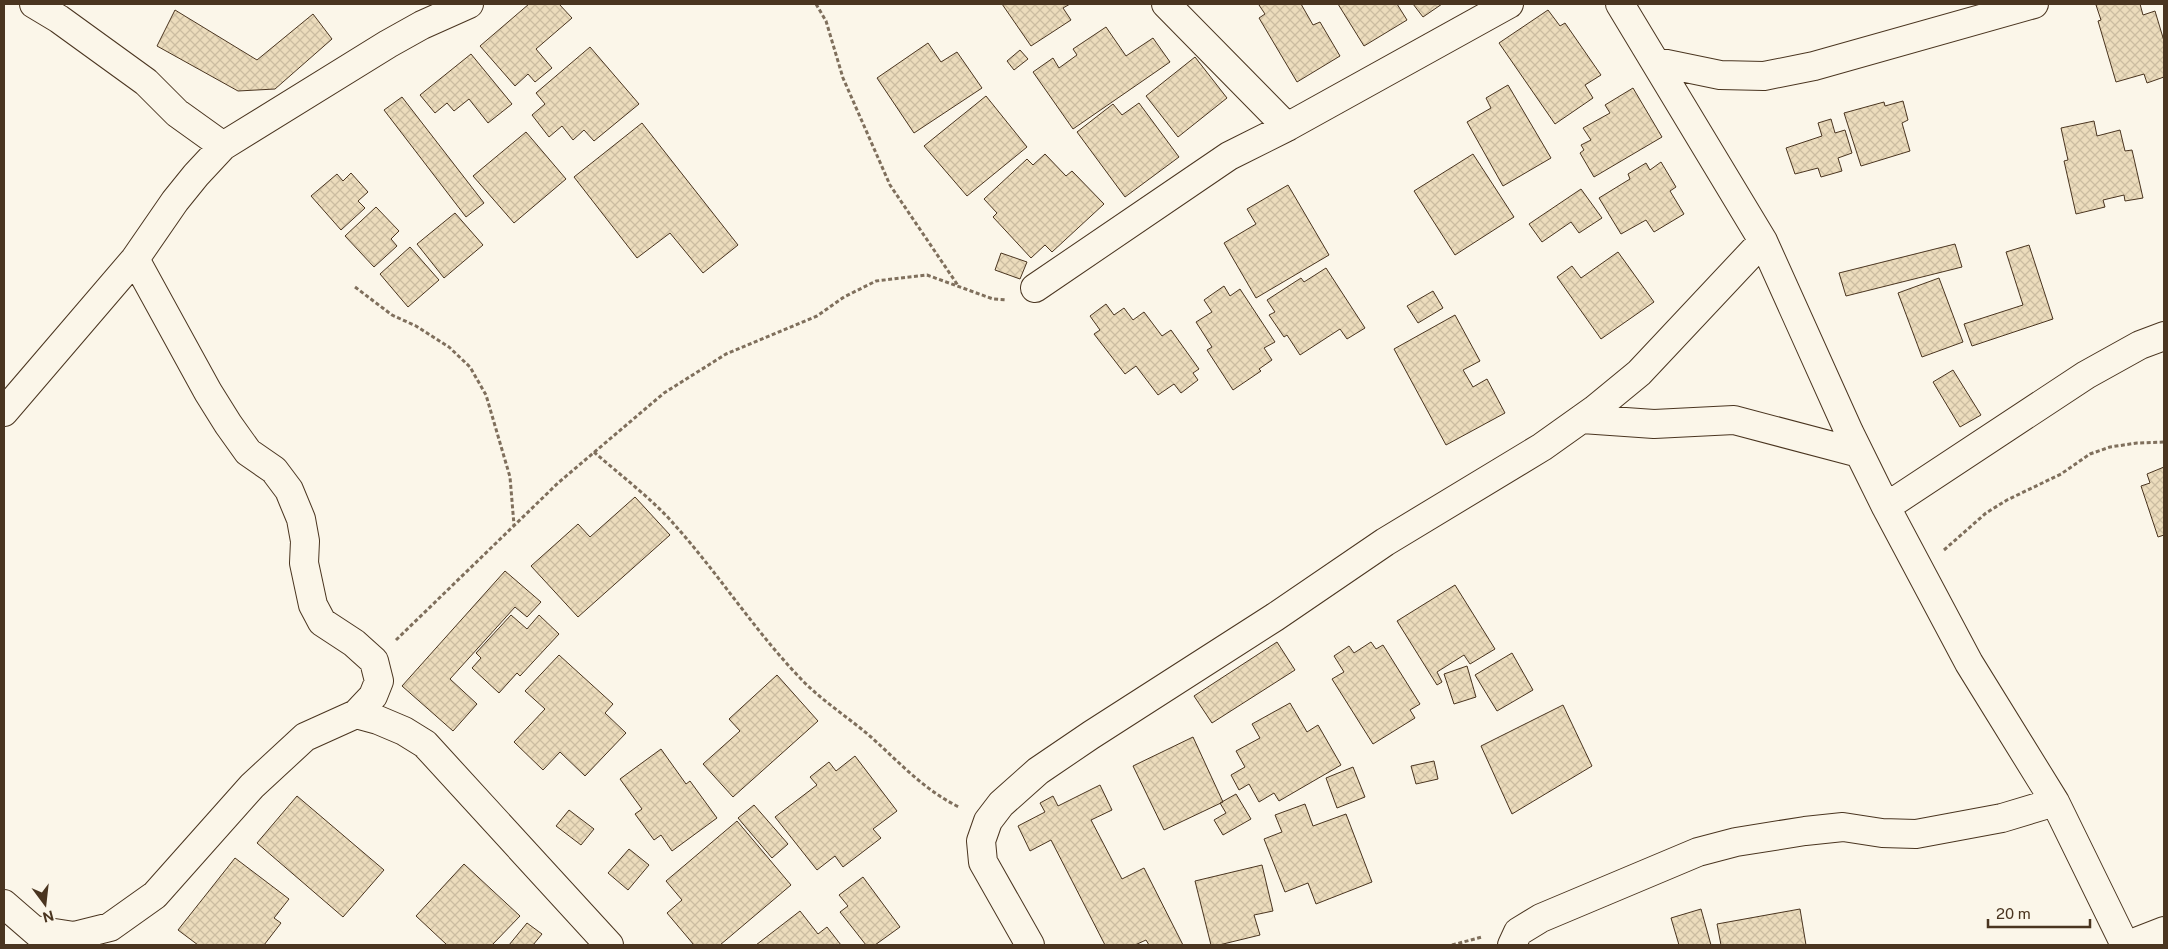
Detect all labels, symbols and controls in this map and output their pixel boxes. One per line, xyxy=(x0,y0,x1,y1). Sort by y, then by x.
north arrow xyxy=(20,879,70,929)
scale bar xyxy=(1988,896,2090,928)
text: 20 m xyxy=(1996,905,2031,922)
text: N xyxy=(41,907,56,926)

